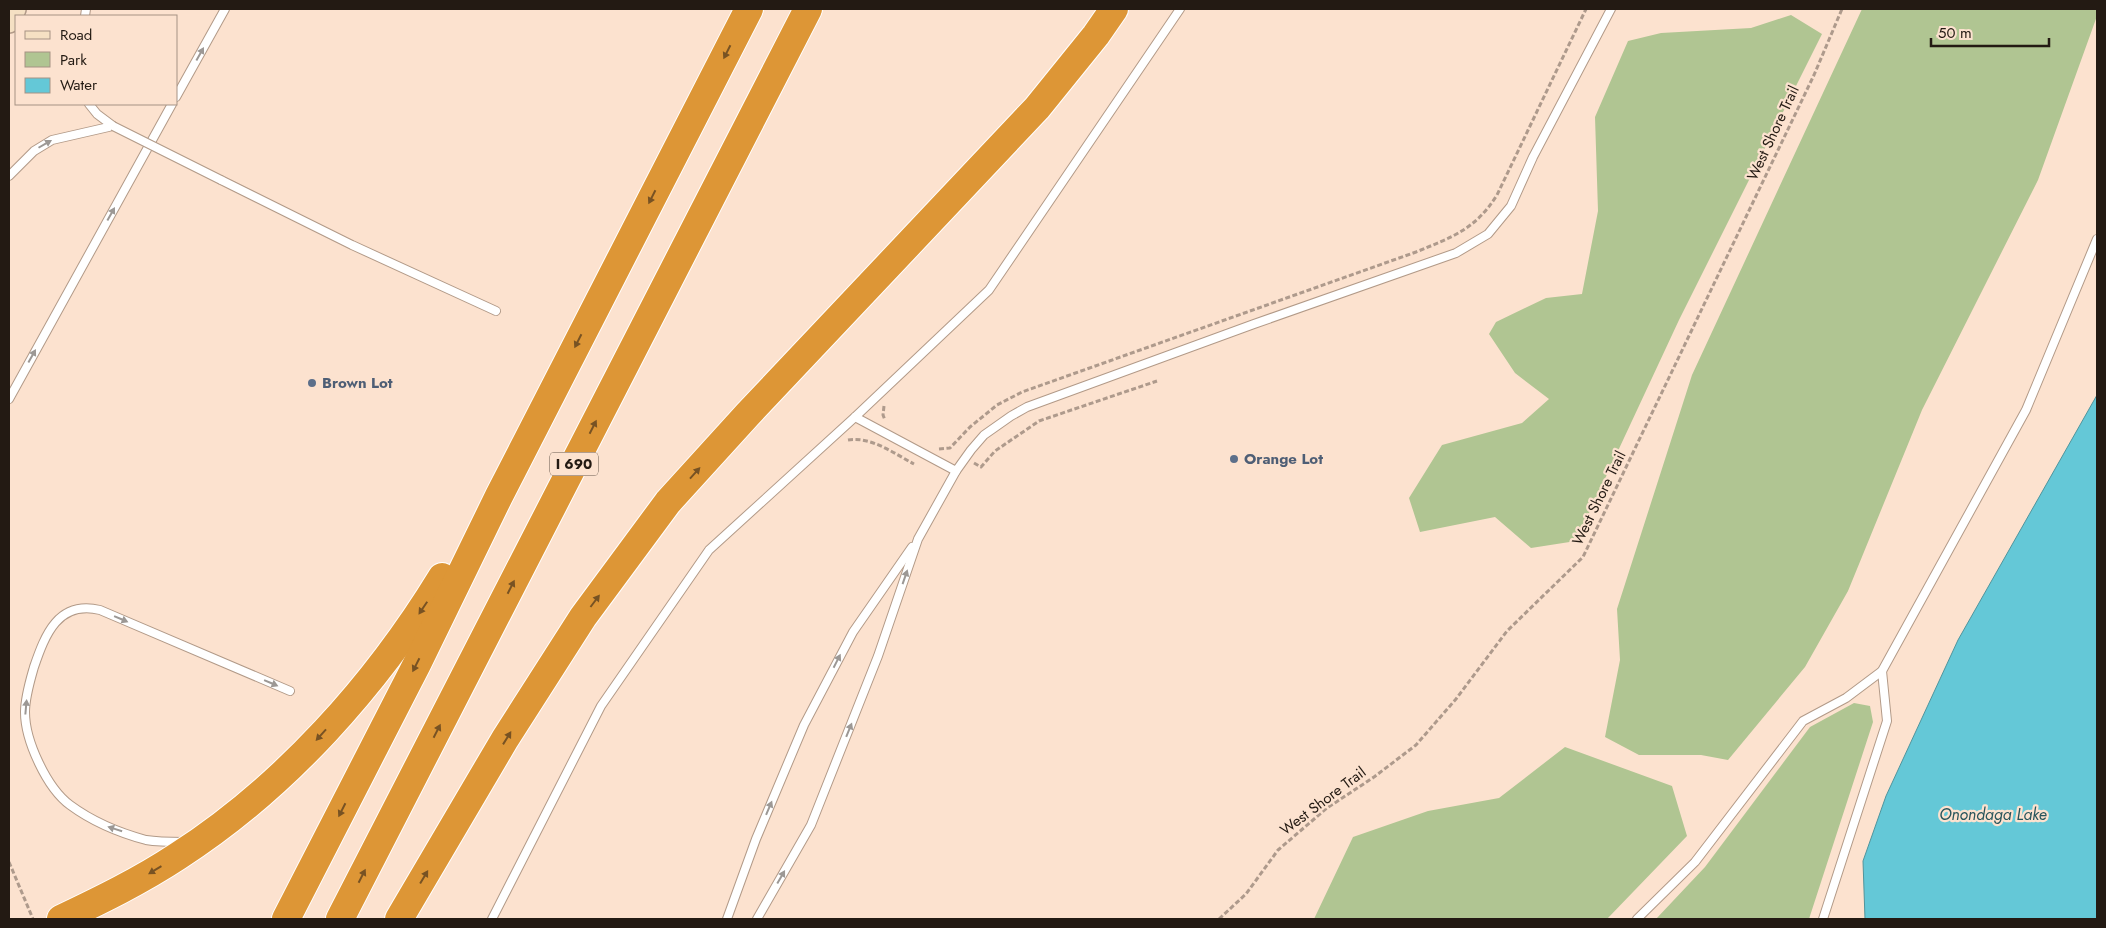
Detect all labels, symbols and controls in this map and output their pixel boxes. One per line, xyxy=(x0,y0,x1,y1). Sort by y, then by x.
legend xyxy=(15,15,178,105)
scale bar xyxy=(1931,15,2048,47)
text: 50 m xyxy=(1938,22,1972,44)
text: Road xyxy=(60,24,92,46)
one-way arrow xyxy=(723,45,731,59)
one-way arrow xyxy=(196,47,204,61)
text: Park xyxy=(60,49,87,71)
text: Water xyxy=(60,74,98,96)
street label: West Shore Trail xyxy=(1741,82,1805,184)
one-way arrow xyxy=(38,140,53,148)
one-way arrow xyxy=(648,189,656,204)
one-way arrow xyxy=(107,207,115,221)
one-way arrow xyxy=(574,334,582,348)
one-way arrow xyxy=(28,349,37,363)
place label: Brown Lot xyxy=(322,372,393,394)
marker: Brown Lot xyxy=(306,377,318,389)
one-way arrow xyxy=(589,420,597,434)
street label: West Shore Trail xyxy=(1567,447,1631,549)
place label: Orange Lot xyxy=(1244,448,1323,470)
road number: I 690 xyxy=(550,452,598,476)
marker: Orange Lot xyxy=(1228,453,1240,465)
one-way arrow xyxy=(689,468,701,480)
one-way arrow xyxy=(901,569,909,584)
one-way arrow xyxy=(507,580,515,594)
one-way arrow xyxy=(589,595,600,608)
one-way arrow xyxy=(418,601,428,615)
one-way arrow xyxy=(114,616,128,624)
one-way arrow xyxy=(833,654,841,668)
one-way arrow xyxy=(412,658,420,673)
one-way arrow xyxy=(264,679,278,687)
one-way arrow xyxy=(23,698,31,714)
one-way arrow xyxy=(845,722,853,737)
one-way arrow xyxy=(433,724,441,739)
one-way arrow xyxy=(315,728,327,740)
one-way arrow xyxy=(502,731,511,744)
street label: West Shore Trail xyxy=(1275,761,1371,841)
one-way arrow xyxy=(765,800,773,815)
one-way arrow xyxy=(338,803,346,817)
water label: Onondaga Lake xyxy=(1939,803,2047,826)
one-way arrow xyxy=(107,825,122,832)
one-way arrow xyxy=(148,866,161,875)
one-way arrow xyxy=(358,869,366,883)
one-way arrow xyxy=(777,870,785,884)
one-way arrow xyxy=(419,871,428,884)

